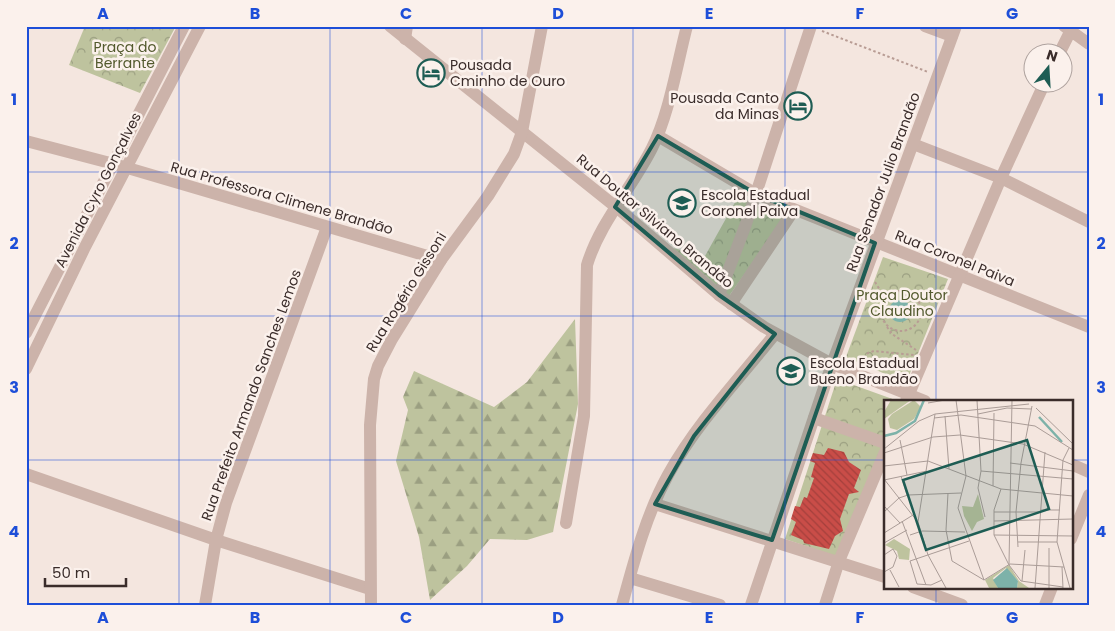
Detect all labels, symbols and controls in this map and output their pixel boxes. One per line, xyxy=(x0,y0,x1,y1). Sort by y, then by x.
text: A xyxy=(97,2,109,25)
text: B xyxy=(250,2,260,25)
text: C xyxy=(400,2,412,25)
text: D xyxy=(552,2,564,25)
text: E xyxy=(705,2,713,25)
text: F xyxy=(856,2,865,25)
text: G xyxy=(1006,2,1018,25)
park label: Praça do Berrante xyxy=(94,37,156,73)
north arrow xyxy=(1022,42,1072,92)
text: N xyxy=(1044,44,1060,67)
place label: Pousada Cminho de Ouro xyxy=(450,55,565,91)
hotel icon: Pousada Cminho de Ouro xyxy=(416,58,446,88)
text: 1 xyxy=(11,88,17,111)
place label: Pousada Canto da Minas xyxy=(670,88,779,124)
text: 1 xyxy=(1098,88,1104,111)
street label: Rua Senador Julio Brandão xyxy=(841,90,925,274)
hotel icon: Pousada Canto da Minas xyxy=(783,91,813,121)
street label: Avenida Cyro Gonçalves xyxy=(50,109,146,271)
street label: Rua Doutor Silviano Brandão xyxy=(572,149,738,293)
street label: Rua Professora Climene Brandão xyxy=(168,157,396,239)
place label: Escola Estadual Coronel Paiva xyxy=(701,185,810,221)
school or university icon: Escola Estadual Coronel Paiva xyxy=(667,188,697,218)
street label: Rua Coronel Paiva xyxy=(892,225,1018,291)
street label: Rua Rogério Gissoni xyxy=(361,228,451,356)
text: 2 xyxy=(9,232,19,255)
text: 2 xyxy=(1096,232,1106,255)
street label: Rua Prefeito Armando Sanches Lemos xyxy=(196,267,306,523)
park label: Praça Doutor Claudino xyxy=(856,285,948,321)
place label: Escola Estadual Bueno Brandão xyxy=(810,353,919,389)
school or university icon: Escola Estadual Bueno Brandão xyxy=(776,356,806,386)
text: 3 xyxy=(9,376,19,399)
text: 3 xyxy=(1096,376,1106,399)
inset map xyxy=(884,400,1072,588)
text: 4 xyxy=(9,520,20,543)
text: 4 xyxy=(1096,520,1107,543)
scale bar xyxy=(45,556,126,588)
text: 50 m xyxy=(52,562,90,583)
text: A xyxy=(97,606,109,629)
text: B xyxy=(250,606,260,629)
text: C xyxy=(400,606,412,629)
text: D xyxy=(552,606,564,629)
text: E xyxy=(705,606,713,629)
text: F xyxy=(856,606,865,629)
text: G xyxy=(1006,606,1018,629)

